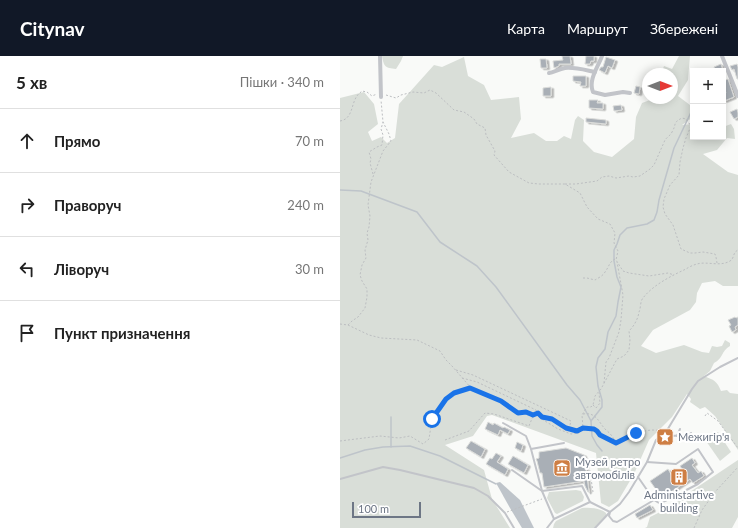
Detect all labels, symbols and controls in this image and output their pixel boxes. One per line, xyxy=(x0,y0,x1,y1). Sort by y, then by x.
text: Citynav xyxy=(20,17,85,40)
text: Карта xyxy=(507,20,545,37)
text: Маршрут xyxy=(567,20,628,37)
text: Збережені xyxy=(650,20,718,37)
north arrow xyxy=(642,68,678,104)
map controls xyxy=(690,68,726,140)
button: + xyxy=(690,68,726,104)
text: 5 хв xyxy=(16,72,47,93)
text: Пішки · 340 m xyxy=(240,74,324,90)
button: − xyxy=(690,104,726,140)
icon: ahead xyxy=(16,130,38,152)
text: Прямо xyxy=(54,132,100,150)
text: 70 m xyxy=(295,133,324,149)
icon: right xyxy=(16,194,38,216)
text: Праворуч xyxy=(54,196,121,214)
text: 240 m xyxy=(287,197,324,213)
icon: left xyxy=(16,258,38,280)
text: Ліворуч xyxy=(54,260,109,278)
text: 30 m xyxy=(295,261,324,277)
icon: arrive xyxy=(16,322,38,344)
text: Пункт призначення xyxy=(54,324,190,342)
route start xyxy=(423,410,441,428)
route end xyxy=(627,424,645,442)
place icon: Межигір'я xyxy=(655,427,675,447)
place label: Межигір'я xyxy=(678,430,730,443)
place label: Музей ретро автомобілів xyxy=(575,455,640,481)
museum icon: Музей ретро автомобілів xyxy=(552,458,572,478)
building icon: Administartive building xyxy=(669,467,689,487)
place label: Administartive building xyxy=(644,488,714,514)
scale bar xyxy=(352,500,421,519)
text: 100 m xyxy=(358,502,389,515)

